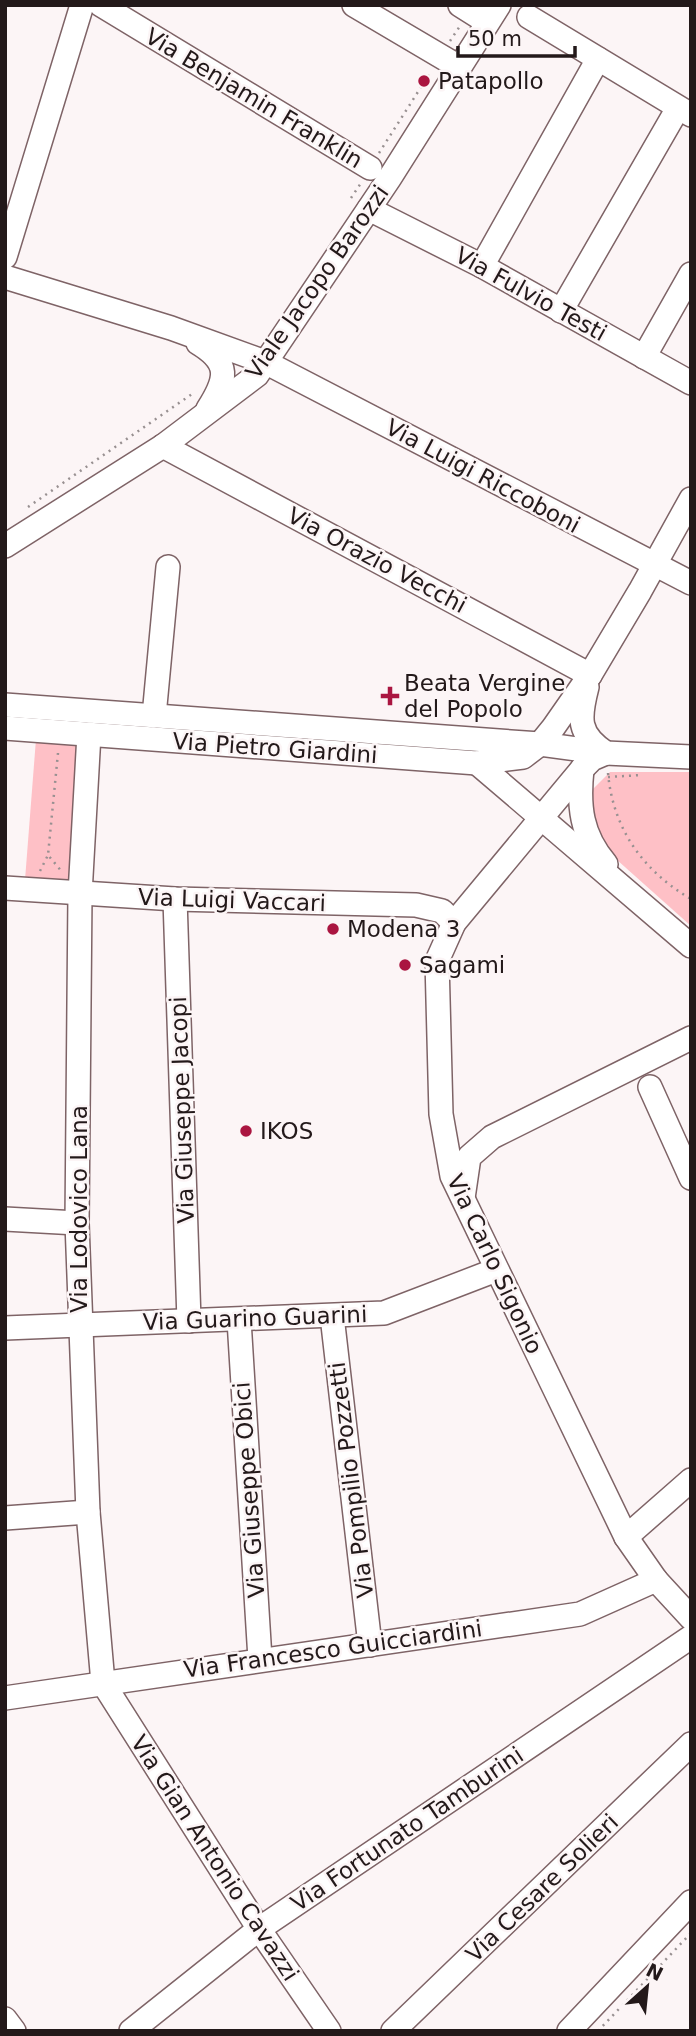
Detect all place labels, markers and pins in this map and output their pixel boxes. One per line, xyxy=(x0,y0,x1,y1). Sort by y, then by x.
place label: Patapollo xyxy=(438,68,544,94)
marker: Patapollo xyxy=(416,73,432,89)
place label: Beata Vergine del Popolo xyxy=(404,670,565,722)
marker: Beata Vergine del Popolo xyxy=(382,688,398,704)
place label: Modena 3 xyxy=(347,916,460,942)
marker: Modena 3 xyxy=(325,921,341,937)
place label: Sagami xyxy=(419,952,505,978)
marker: Sagami xyxy=(397,957,413,973)
place label: IKOS xyxy=(260,1118,313,1144)
marker: IKOS xyxy=(238,1123,254,1139)

